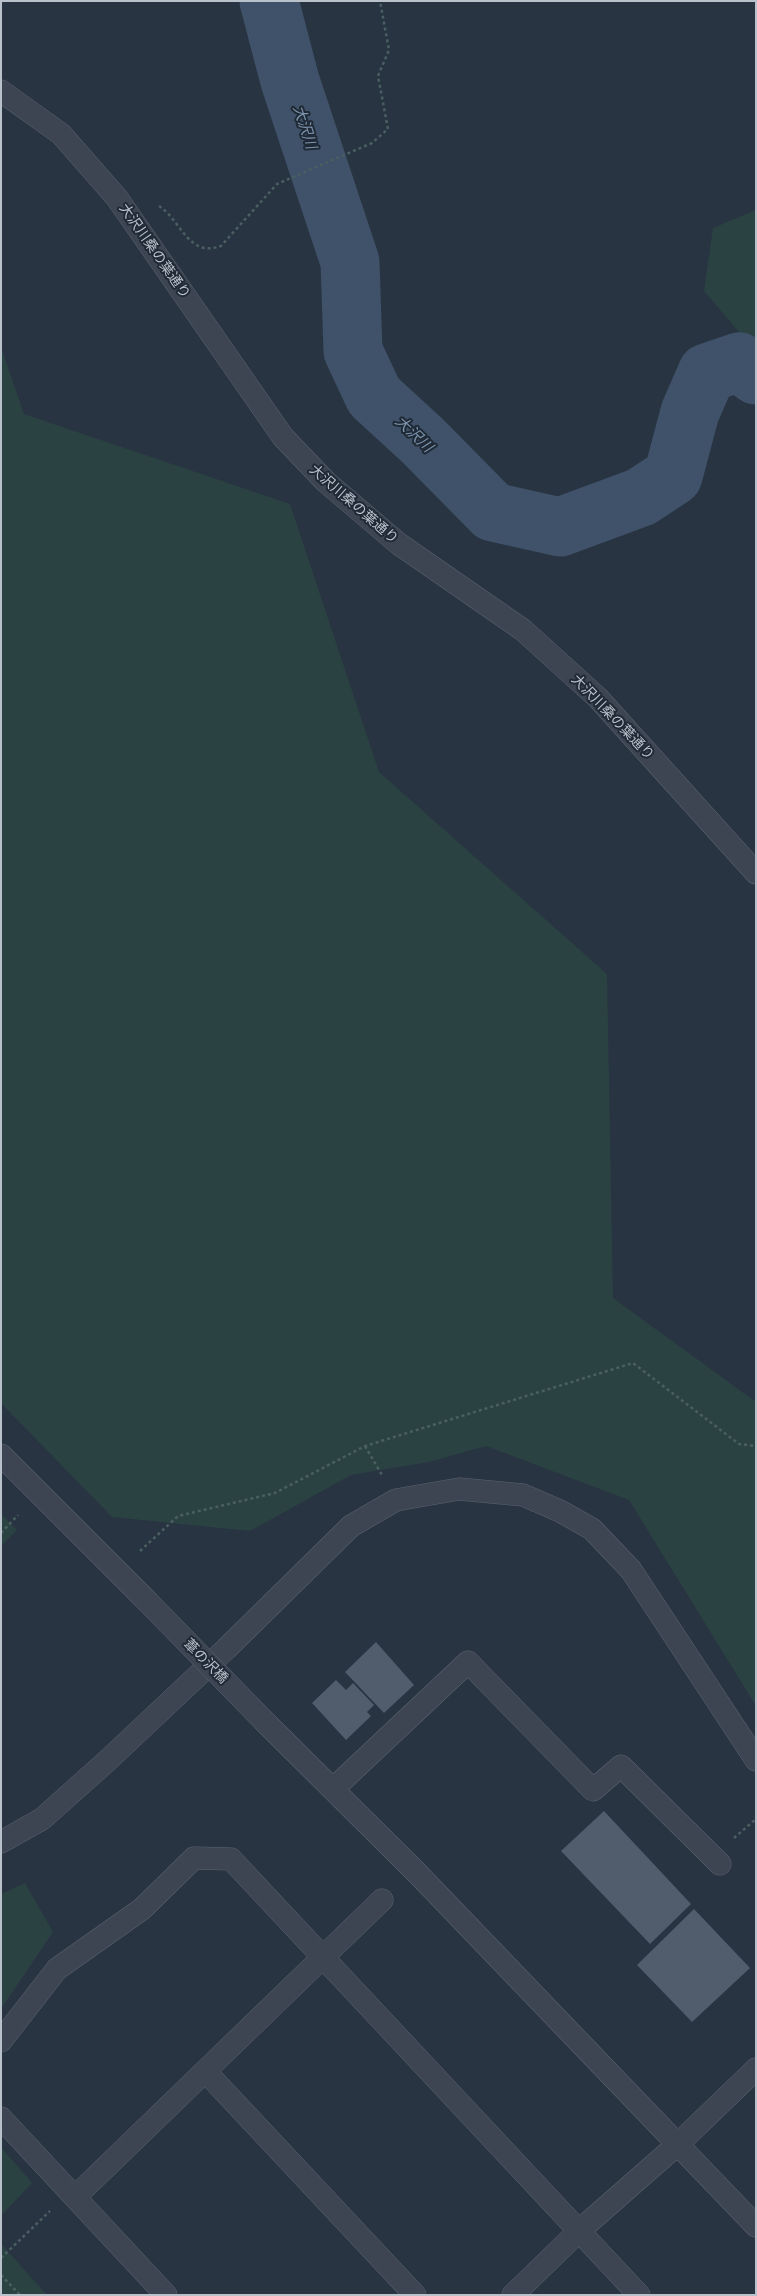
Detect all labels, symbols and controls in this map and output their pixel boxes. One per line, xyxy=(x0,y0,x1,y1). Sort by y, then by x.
water label: 大沢川 xyxy=(289,103,321,151)
street label: 大沢川桑の葉通り xyxy=(116,200,194,302)
water label: 大沢川 xyxy=(391,412,437,456)
street label: 大沢川桑の葉通り xyxy=(306,461,402,547)
street label: 大沢川桑の葉通り xyxy=(568,671,658,763)
street label: 葦の沢橋 xyxy=(180,1635,232,1687)

